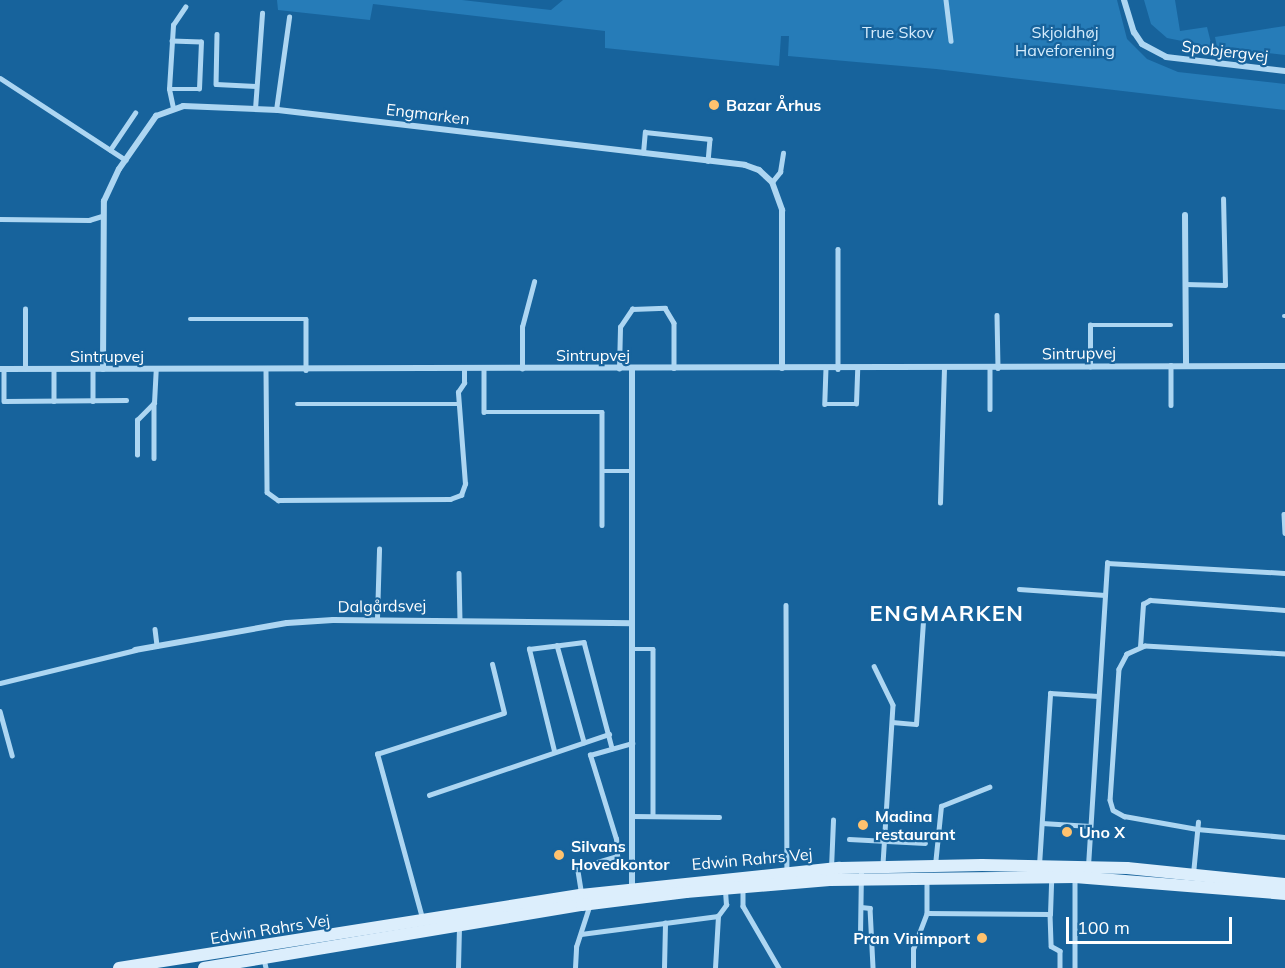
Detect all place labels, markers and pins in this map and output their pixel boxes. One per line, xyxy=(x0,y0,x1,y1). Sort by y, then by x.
place label: Bazar Århus xyxy=(726,95,821,115)
marker: Bazar Århus xyxy=(707,98,721,112)
place label: Madina restaurant xyxy=(875,806,955,844)
marker: Madina restaurant xyxy=(856,818,870,832)
place label: Uno X xyxy=(1079,822,1125,842)
marker: Uno X xyxy=(1060,825,1074,839)
place label: Silvans Hovedkontor xyxy=(571,836,669,874)
marker: Silvans Hovedkontor xyxy=(552,848,566,862)
place label: Pran Vinimport xyxy=(853,928,970,948)
marker: Pran Vinimport xyxy=(975,931,989,945)

